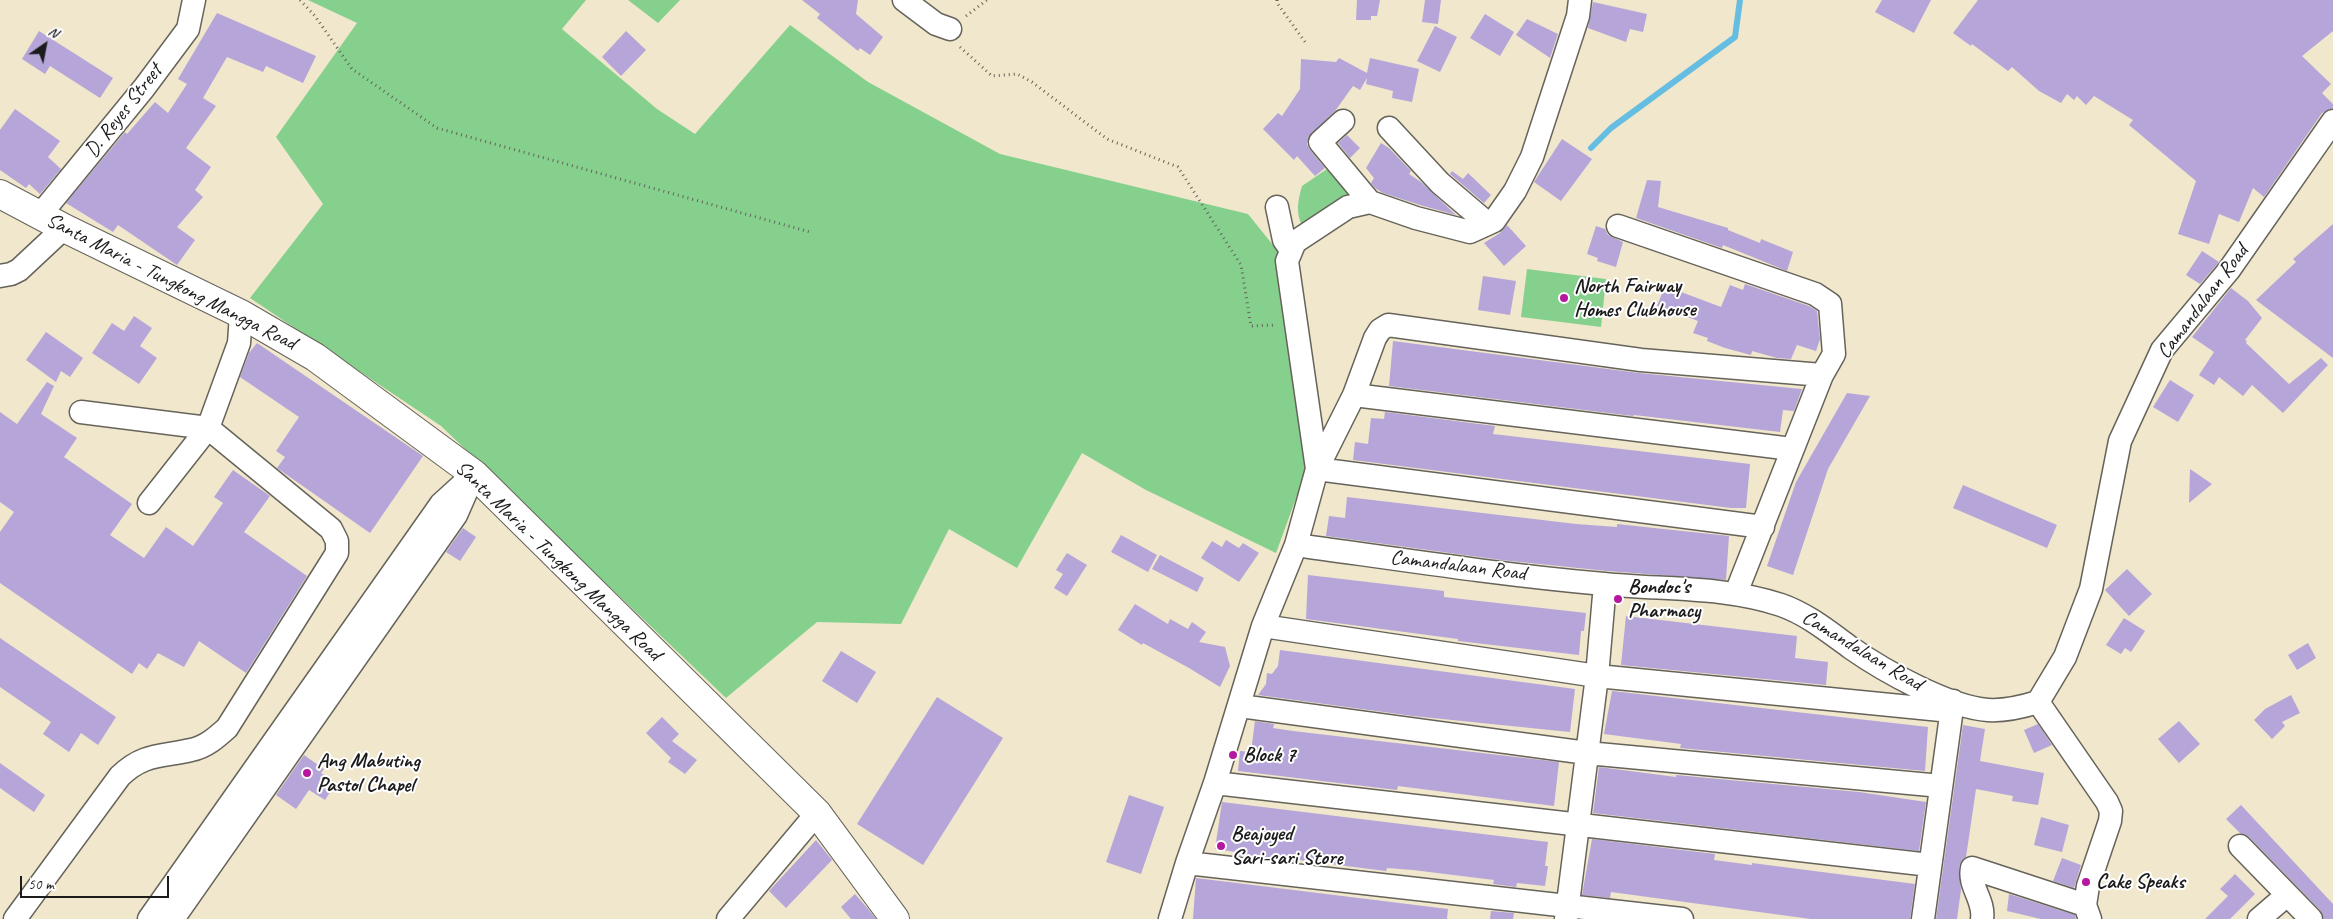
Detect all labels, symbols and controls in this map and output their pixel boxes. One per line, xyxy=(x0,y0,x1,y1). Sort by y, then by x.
north arrow xyxy=(20,20,70,70)
text: N xyxy=(45,23,62,41)
street label: D. Reyes Street xyxy=(80,59,168,163)
street label: Santa Maria - Tungkong Mangga Road xyxy=(42,208,300,356)
street label: Camandalaan Road xyxy=(2152,240,2254,364)
place label: North Fairway Homes Clubhouse xyxy=(1574,273,1695,323)
marker: North Fairway Homes Clubhouse xyxy=(1558,292,1570,304)
street label: Santa Maria - Tungkong Mangga Road xyxy=(450,456,666,666)
street label: Camandalaan Road xyxy=(1389,545,1527,587)
place label: Bondoc's Pharmacy xyxy=(1628,574,1700,624)
marker: Bondoc's Pharmacy xyxy=(1612,593,1624,605)
street label: Camandalaan Road xyxy=(1797,605,1927,697)
place label: Block 7 xyxy=(1243,742,1295,768)
place label: Ang Mabuting Pastol Chapel xyxy=(317,748,420,798)
marker: Block 7 xyxy=(1227,749,1239,761)
marker: Ang Mabuting Pastol Chapel xyxy=(301,767,313,779)
place label: Beajoyed Sari-sari Store xyxy=(1231,821,1342,871)
marker: Beajoyed Sari-sari Store xyxy=(1215,840,1227,852)
scale bar xyxy=(22,866,171,898)
place label: Cake Speaks xyxy=(2096,869,2184,895)
text: 50 m xyxy=(28,875,54,894)
marker: Cake Speaks xyxy=(2080,876,2092,888)

